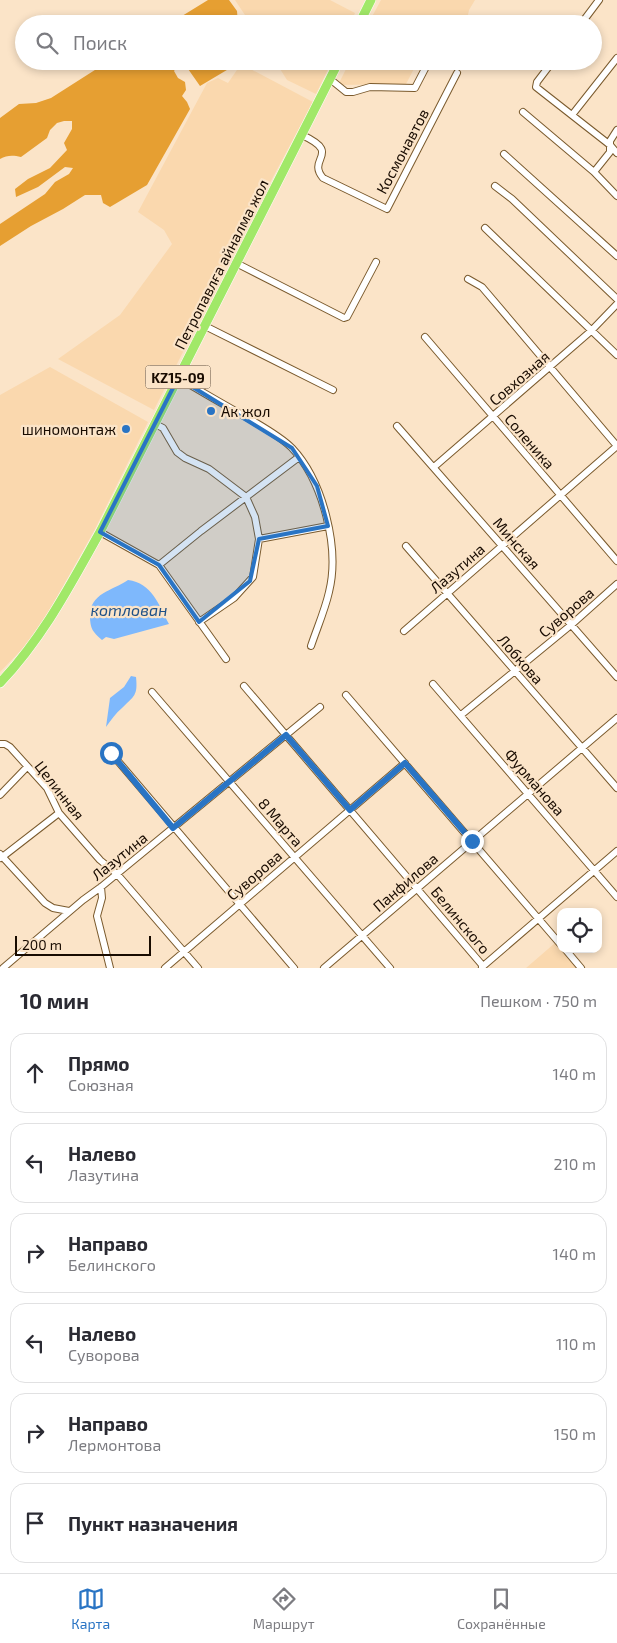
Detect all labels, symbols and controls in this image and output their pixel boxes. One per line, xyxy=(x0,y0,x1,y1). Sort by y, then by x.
search box xyxy=(15,15,602,70)
icon: search xyxy=(33,29,61,57)
text: Поиск xyxy=(73,31,127,54)
street label: Космонавтов xyxy=(372,105,432,197)
street label: Петропавлға айналма жол xyxy=(170,176,272,352)
street label: Совхозная xyxy=(485,347,553,409)
road number: KZ15-09 xyxy=(146,366,210,388)
place label: Ак жол xyxy=(221,402,270,420)
marker: Ак жол xyxy=(205,405,217,417)
street label: Соленика xyxy=(501,410,559,472)
place label: шиномонтаж xyxy=(22,420,116,438)
marker: шиномонтаж xyxy=(120,423,132,435)
street label: Минская xyxy=(490,513,544,573)
street label: Лазутина xyxy=(426,539,489,597)
street label: Суворова xyxy=(535,583,598,642)
water label: котлован xyxy=(91,600,167,619)
street label: Лобкова xyxy=(495,630,547,688)
route start xyxy=(100,742,123,765)
street label: Фурманова xyxy=(500,745,569,820)
street label: Целинная xyxy=(31,757,89,823)
street label: 8 Марта xyxy=(255,794,307,850)
street label: Лазутина xyxy=(87,828,151,885)
route end xyxy=(461,830,484,853)
street label: Суворова xyxy=(223,846,286,905)
street label: Панфилова xyxy=(369,849,441,915)
street label: Белинского xyxy=(428,883,494,957)
map controls xyxy=(557,908,602,953)
button: locate xyxy=(557,908,602,953)
scale bar xyxy=(15,933,151,956)
text: 200 m xyxy=(22,936,62,953)
text: 10 мин xyxy=(20,988,89,1013)
text: Пешком · 750 m xyxy=(480,991,597,1010)
text: Прямо xyxy=(68,1052,130,1075)
icon: ahead xyxy=(21,1059,49,1087)
text: 140 m xyxy=(553,1064,596,1083)
text: Союзная xyxy=(68,1075,134,1094)
text: Налево xyxy=(68,1142,136,1165)
icon: left xyxy=(21,1149,49,1177)
text: 210 m xyxy=(553,1154,596,1173)
text: Лазутина xyxy=(68,1165,139,1184)
text: Направо xyxy=(68,1232,148,1255)
icon: right xyxy=(21,1239,49,1267)
text: 140 m xyxy=(553,1244,596,1263)
text: Белинского xyxy=(68,1255,156,1274)
text: Налево xyxy=(68,1322,136,1345)
icon: left xyxy=(21,1329,49,1357)
text: 110 m xyxy=(556,1334,596,1353)
text: Суворова xyxy=(68,1345,140,1364)
text: Направо xyxy=(68,1412,148,1435)
icon: right xyxy=(21,1419,49,1447)
text: 150 m xyxy=(554,1424,596,1443)
text: Лермонтова xyxy=(68,1435,161,1454)
icon: arrive xyxy=(21,1509,49,1537)
text: Пункт назначения xyxy=(68,1512,238,1535)
tab: Карта xyxy=(71,1585,110,1632)
tab: Маршрут xyxy=(253,1585,315,1632)
tab: Сохранённые xyxy=(457,1585,546,1632)

